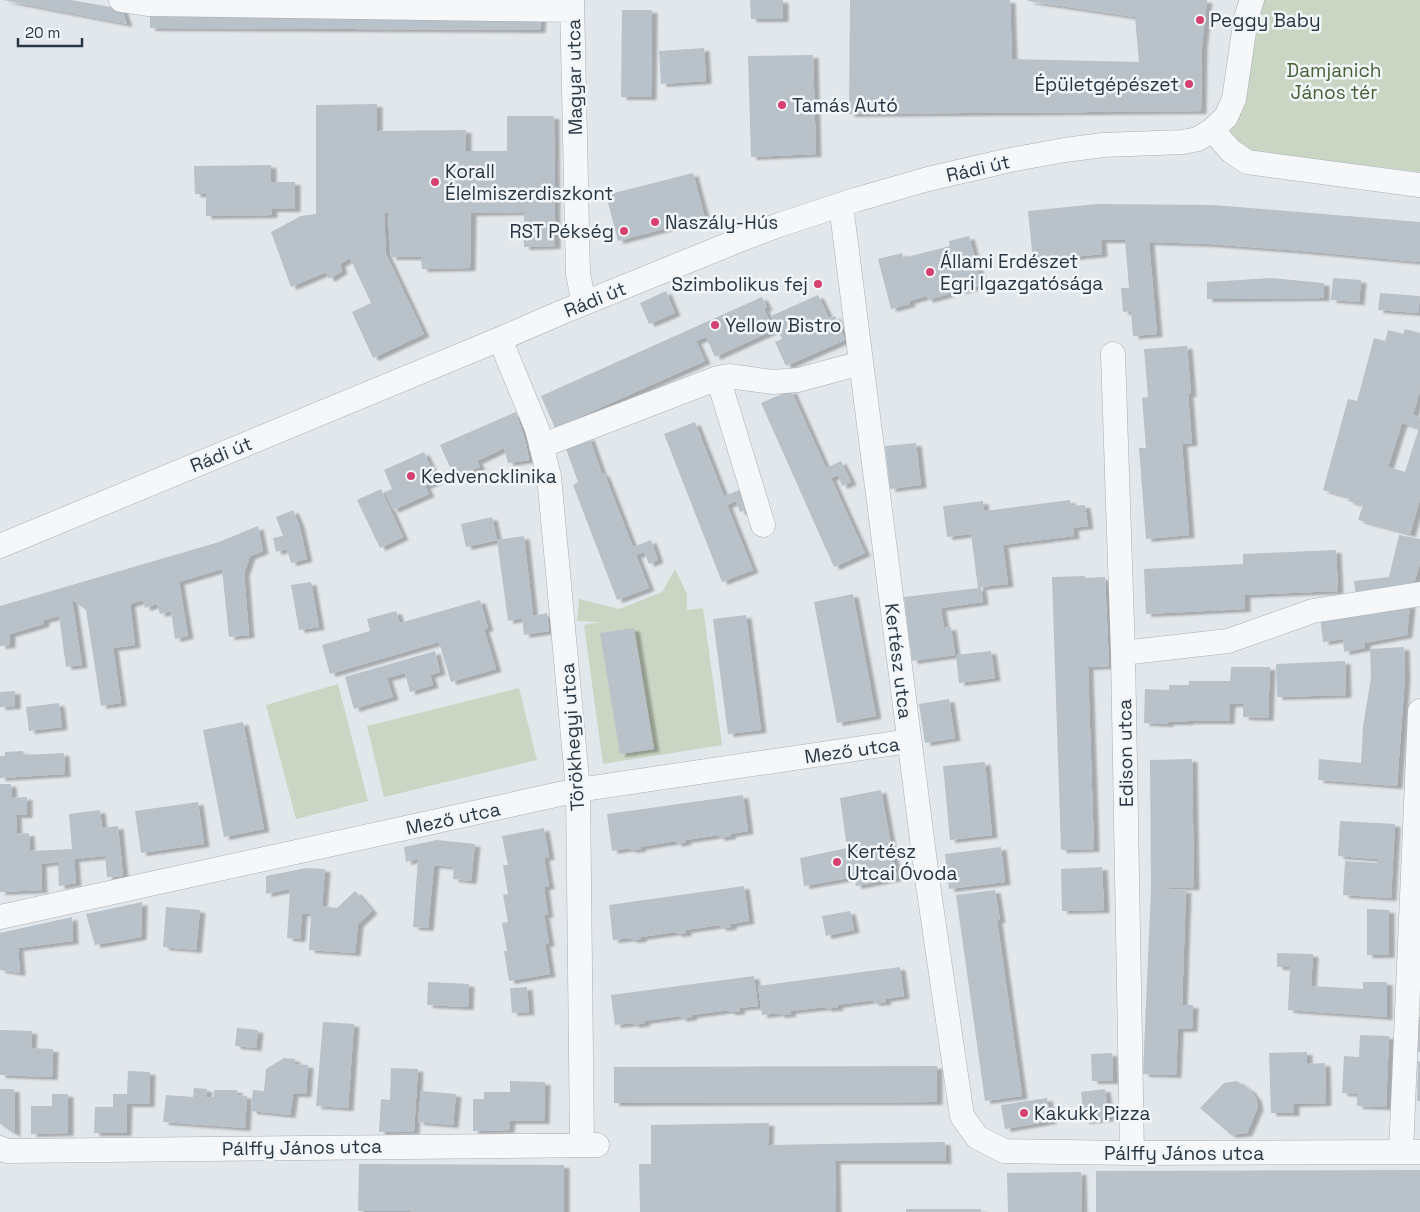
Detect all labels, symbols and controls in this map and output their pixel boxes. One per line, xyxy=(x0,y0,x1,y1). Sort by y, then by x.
place label: Peggy Baby xyxy=(1210,8,1321,33)
marker: Peggy Baby xyxy=(1194,14,1206,26)
scale bar xyxy=(18,15,81,47)
street label: Magyar utca xyxy=(561,19,588,135)
text: 20 m xyxy=(25,23,60,42)
park label: Damjanich János tér xyxy=(1287,58,1381,105)
place label: Épületgépészet xyxy=(1034,72,1179,97)
marker: Épületgépészet xyxy=(1183,78,1195,90)
place label: Tamás Autó xyxy=(792,93,898,118)
marker: Tamás Autó xyxy=(776,99,788,111)
street label: Rádi út xyxy=(944,149,1013,188)
place label: Korall Élelmiszerdiszkont xyxy=(445,159,613,206)
marker: Korall Élelmiszerdiszkont xyxy=(429,176,441,188)
place label: Naszály-Hús xyxy=(665,210,778,235)
marker: Naszály-Hús xyxy=(649,216,661,228)
place label: RST Pékség xyxy=(510,219,614,244)
marker: RST Pékség xyxy=(618,225,630,237)
place label: Állami Erdészet Egri Igazgatósága xyxy=(940,249,1103,296)
marker: Állami Erdészet Egri Igazgatósága xyxy=(924,266,936,278)
place label: Szimbolikus fej xyxy=(672,272,808,297)
street label: Rádi út xyxy=(560,276,630,323)
marker: Szimbolikus fej xyxy=(812,278,824,290)
place label: Yellow Bistro xyxy=(725,313,841,338)
marker: Yellow Bistro xyxy=(709,319,721,331)
street label: Rádi út xyxy=(186,431,256,478)
place label: Kedvencklinika xyxy=(421,464,557,489)
marker: Kedvencklinika xyxy=(405,470,417,482)
street label: Kertész utca xyxy=(879,602,918,720)
street label: Törökhegyi utca xyxy=(555,662,590,812)
street label: Edison utca xyxy=(1112,699,1139,807)
street label: Mező utca xyxy=(803,731,901,770)
street label: Mező utca xyxy=(404,796,503,841)
place label: Kertész Utcai Óvoda xyxy=(847,839,957,886)
marker: Kertész Utcai Óvoda xyxy=(831,856,843,868)
place label: Kakukk Pizza xyxy=(1034,1101,1151,1126)
marker: Kakukk Pizza xyxy=(1018,1107,1030,1119)
street label: Pálffy János utca xyxy=(222,1134,382,1161)
street label: Pálffy János utca xyxy=(1104,1141,1264,1166)

